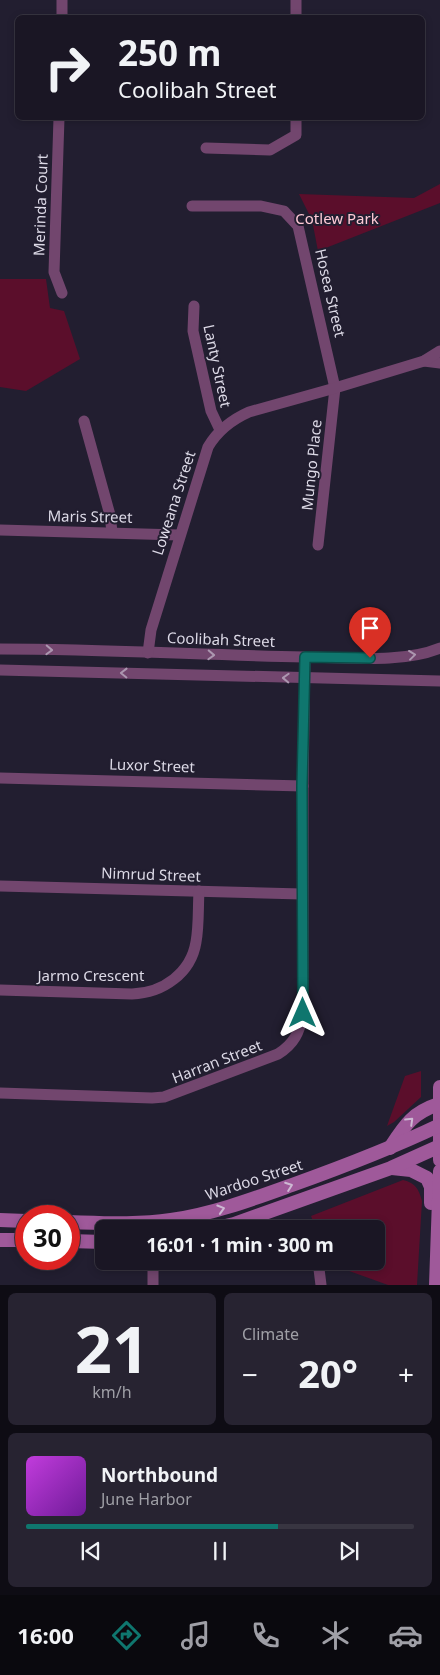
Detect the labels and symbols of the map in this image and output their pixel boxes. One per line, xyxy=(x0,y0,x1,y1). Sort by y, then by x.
street label: Merinda Court xyxy=(28,153,52,256)
park label: Cotlew Park xyxy=(295,208,379,228)
street label: Hosea Street xyxy=(311,247,351,339)
street label: Lanty Street xyxy=(199,322,237,410)
street label: Mungo Place xyxy=(296,418,326,511)
street label: Loweana Street xyxy=(147,447,200,558)
street label: Maris Street xyxy=(47,505,133,527)
pin xyxy=(349,607,391,658)
street label: Coolibah Street xyxy=(167,627,276,651)
one-way arrow xyxy=(45,645,53,655)
one-way arrow xyxy=(208,650,215,660)
one-way arrow xyxy=(409,650,417,661)
one-way arrow xyxy=(120,667,128,678)
one-way arrow xyxy=(282,673,290,683)
street label: Luxor Street xyxy=(109,754,196,777)
street label: Nimrud Street xyxy=(101,862,202,886)
street label: Jarmo Crescent xyxy=(35,965,145,985)
position arrow xyxy=(276,986,328,1038)
street label: Harran Street xyxy=(169,1034,265,1087)
one-way arrow xyxy=(405,1118,414,1127)
street label: Wardoo Street xyxy=(203,1154,305,1204)
one-way arrow xyxy=(285,1182,293,1192)
one-way arrow xyxy=(216,1204,225,1214)
speed limit sign: 30 xyxy=(15,1205,80,1270)

